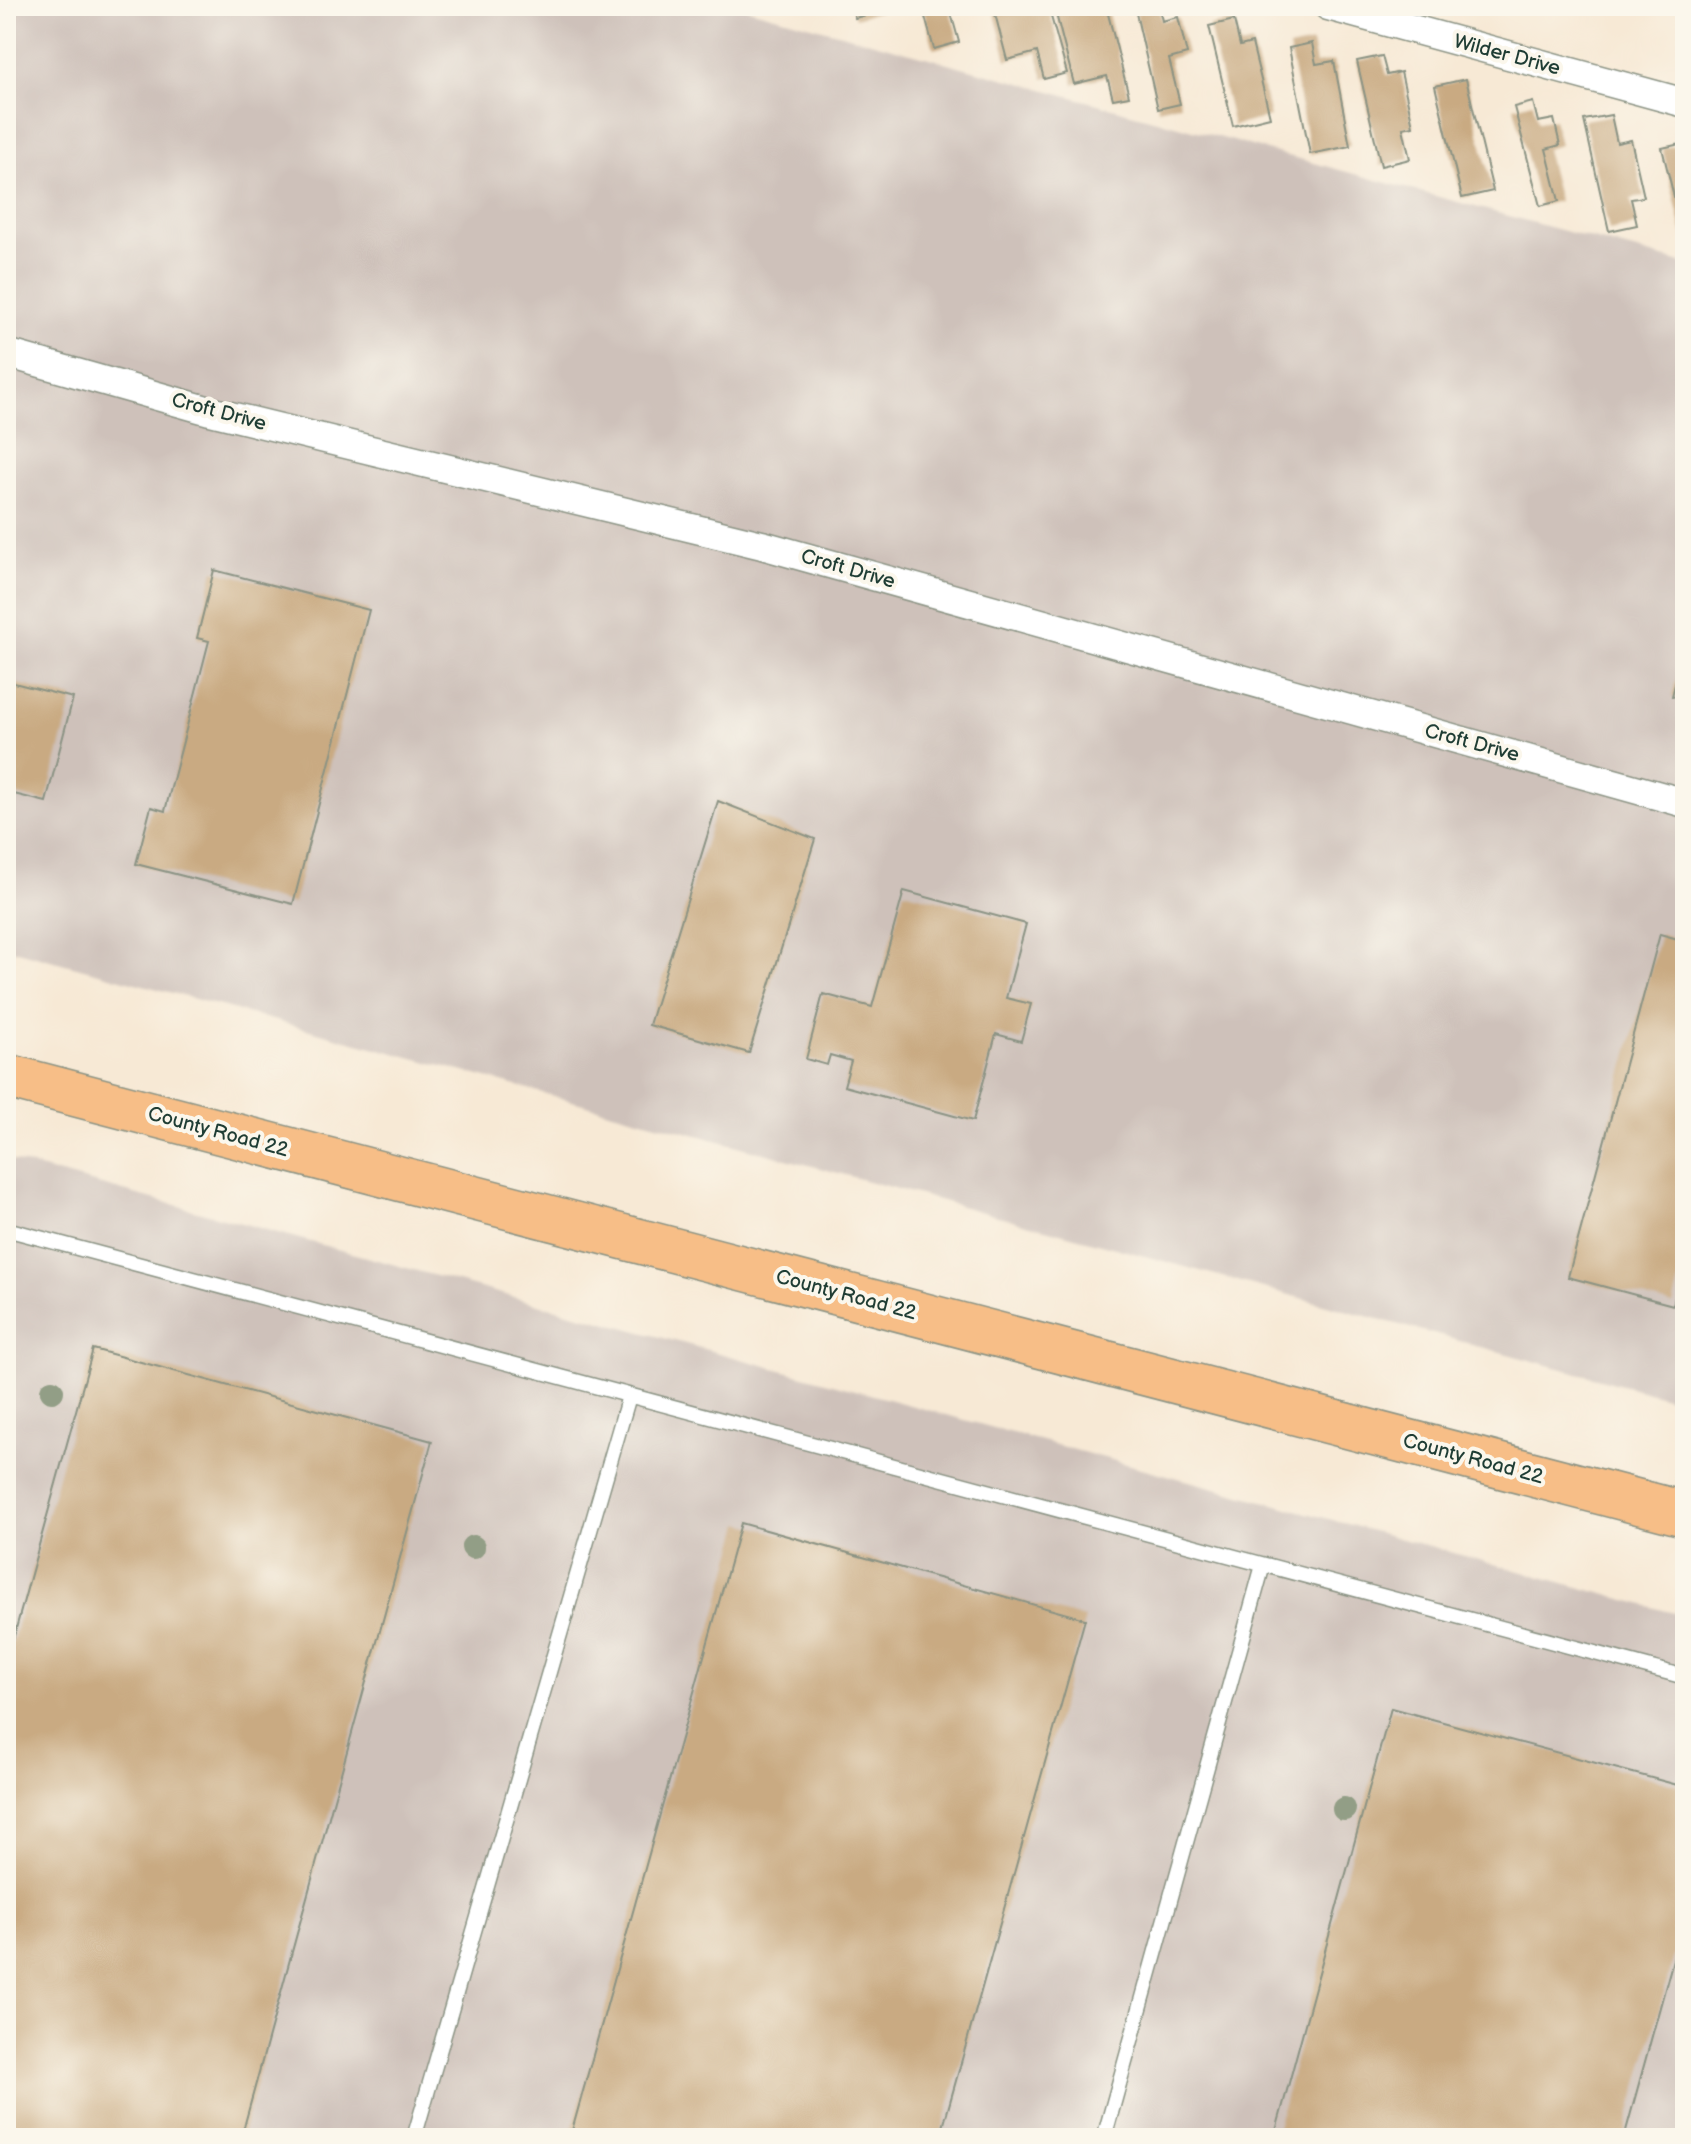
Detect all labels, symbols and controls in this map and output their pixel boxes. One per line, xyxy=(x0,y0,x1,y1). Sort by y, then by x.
street label: Wilder Drive xyxy=(1451,29,1563,81)
street label: Croft Drive xyxy=(169,388,269,436)
street label: Croft Drive xyxy=(798,544,898,594)
street label: Croft Drive xyxy=(1422,719,1522,767)
street label: County Road 22 xyxy=(145,1102,291,1162)
street label: County Road 22 xyxy=(773,1265,919,1325)
street label: County Road 22 xyxy=(1400,1429,1546,1489)

